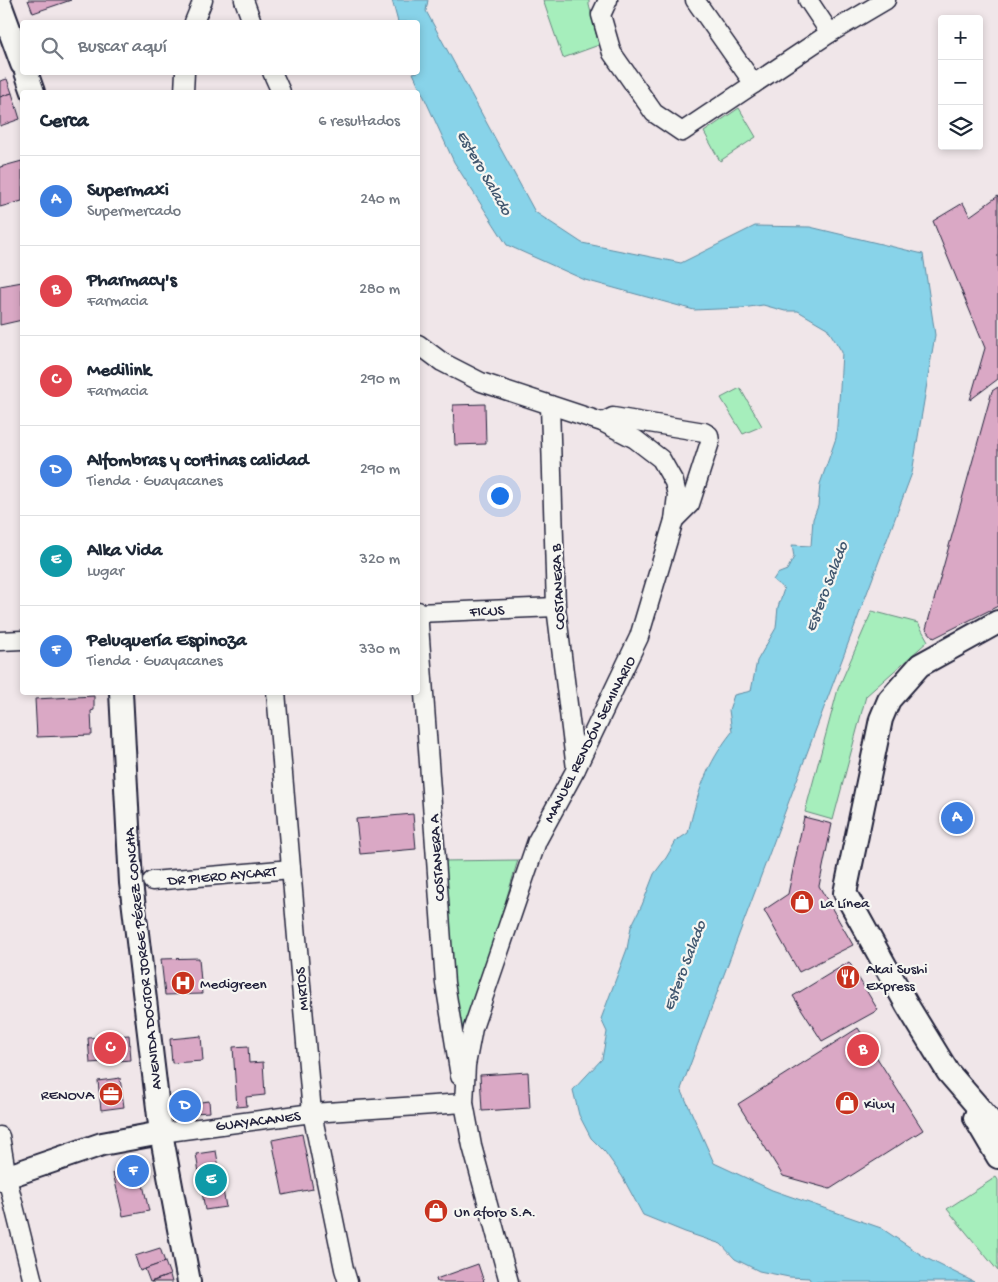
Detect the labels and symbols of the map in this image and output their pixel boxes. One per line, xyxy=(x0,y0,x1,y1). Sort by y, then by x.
water label: Estero Salado xyxy=(451,128,515,220)
your location xyxy=(487,483,513,509)
water label: Estero Salado xyxy=(802,539,854,635)
street label: COSTANERA B xyxy=(548,543,570,630)
street label: FICUS xyxy=(468,602,505,622)
street label: MANUEL RENDÓN SEMINARIO xyxy=(541,654,641,826)
pin: A xyxy=(941,799,973,837)
street label: COSTANERA A xyxy=(426,813,450,902)
street label: AVENIDA DOCTOR JORGE PÉREZ CONCHA xyxy=(121,826,167,1091)
street label: DR PIERO AYCART xyxy=(166,863,279,891)
shop icon: La Línea xyxy=(789,889,815,915)
place label: La Línea xyxy=(820,895,870,913)
water label: Estero Salado xyxy=(660,918,712,1014)
place label: Akai Sushi Express xyxy=(866,961,928,996)
restaurant icon: Akai Sushi Express xyxy=(835,964,861,990)
street label: MIRTOS xyxy=(292,966,314,1011)
hospital icon: Medigreen xyxy=(170,970,196,996)
place label: Medigreen xyxy=(200,976,267,994)
pin: C xyxy=(94,1029,126,1067)
pin: B xyxy=(847,1031,879,1069)
office icon: RENOVA xyxy=(98,1081,124,1107)
place label: RENOVA xyxy=(41,1087,95,1105)
pin: D xyxy=(169,1087,201,1125)
shop icon: Kiwy xyxy=(834,1090,860,1116)
place label: Kiwy xyxy=(864,1096,895,1114)
street label: GUAYACANES xyxy=(215,1108,302,1136)
pin: F xyxy=(117,1152,149,1190)
pin: E xyxy=(195,1161,227,1199)
shop icon: Un aforo S.A. xyxy=(423,1198,449,1224)
place label: Un aforo S.A. xyxy=(454,1204,536,1222)

